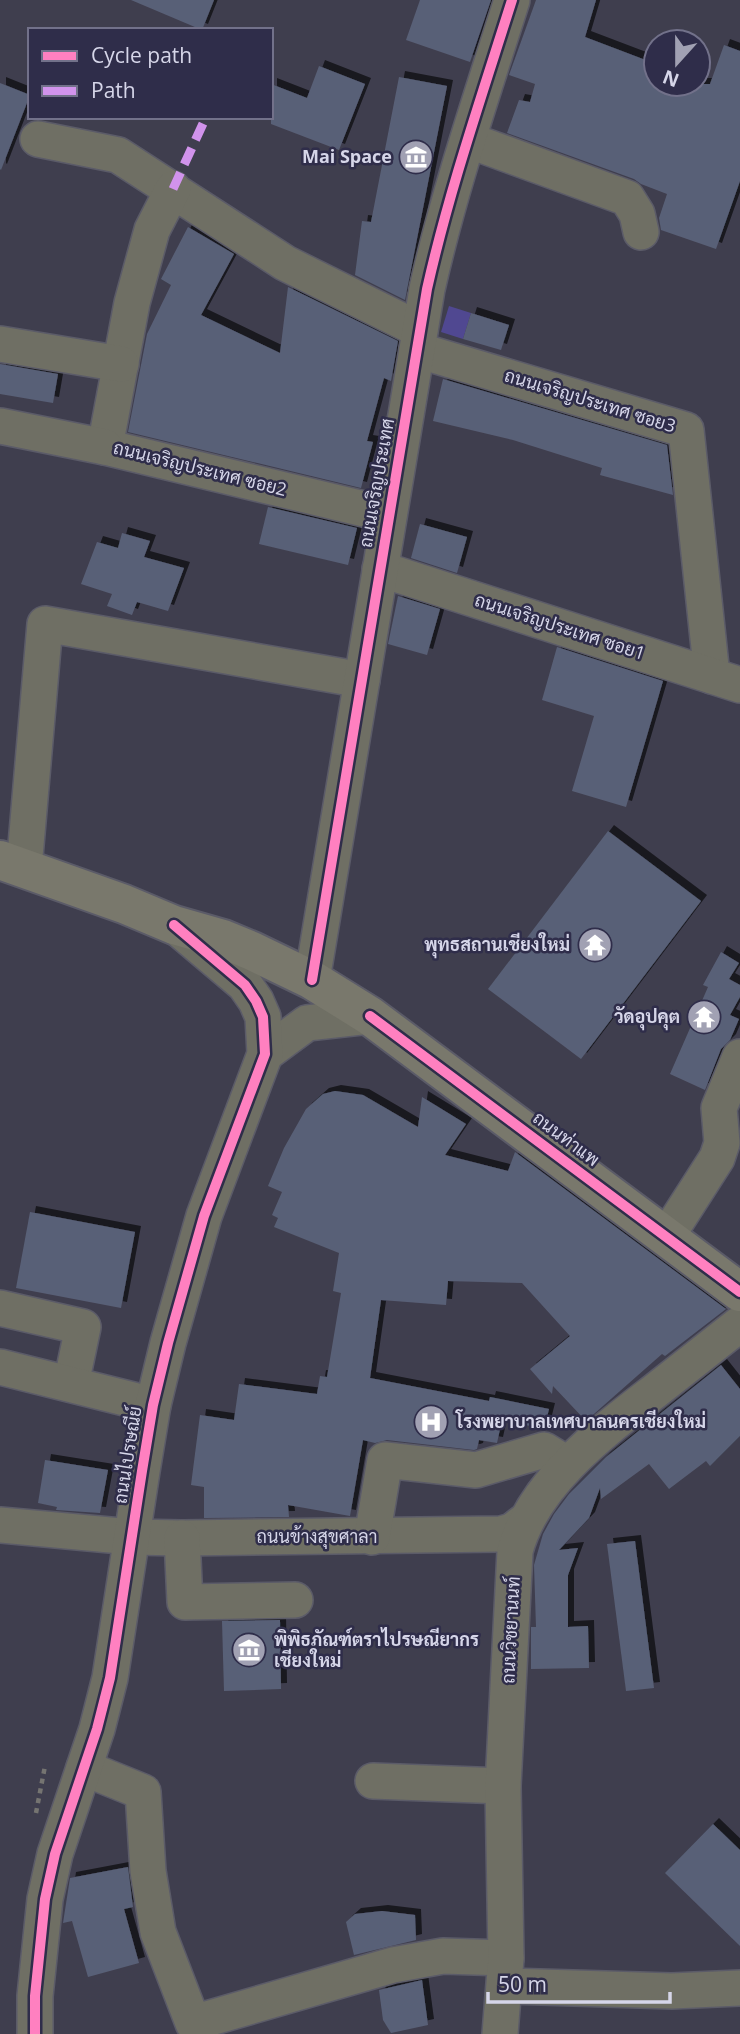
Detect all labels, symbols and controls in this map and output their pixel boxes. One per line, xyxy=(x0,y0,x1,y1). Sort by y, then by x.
legend xyxy=(28,28,273,119)
north arrow xyxy=(642,28,712,98)
text: Cycle path xyxy=(91,41,192,69)
text: N xyxy=(659,64,683,94)
text: Path xyxy=(91,76,136,104)
museum icon: Mai Space xyxy=(397,138,435,176)
place label: Mai Space xyxy=(302,144,392,168)
street label: ถนนเจริญประเทศ ซอย3 xyxy=(502,363,679,438)
street label: ถนนเจริญประเทศ xyxy=(353,416,399,549)
street label: ถนนเจริญประเทศ ซอย2 xyxy=(111,435,289,501)
street label: ถนนเจริญประเทศ ซอย1 xyxy=(472,587,649,665)
temple icon: พุทธสถานเชียงใหม่ xyxy=(576,926,614,964)
place label: พุทธสถานเชียงใหม่ xyxy=(424,932,570,959)
temple icon: วัดอุปคุต xyxy=(685,998,723,1036)
place label: วัดอุปคุต xyxy=(614,1004,680,1031)
street label: ถนนท่าแพ xyxy=(529,1105,605,1171)
hospital icon: โรงพยาบาลเทศบาลนครเชียงใหม่ xyxy=(412,1403,450,1441)
street label: ถนนไปรษณีย์ xyxy=(107,1404,147,1505)
place label: โรงพยาบาลเทศบาลนครเชียงใหม่ xyxy=(455,1409,706,1433)
street label: ถนนข้างสุขศาลา xyxy=(257,1524,377,1549)
street label: ถนนวิชยานนท์ xyxy=(495,1576,525,1684)
place label: พิพิธภัณฑ์ตราไปรษณียากร เชียงใหม่ xyxy=(274,1627,479,1672)
museum icon: พิพิธภัณฑ์ตราไปรษณียากร เชียงใหม่ xyxy=(230,1631,268,1669)
scale bar xyxy=(488,1960,670,2004)
text: 50 m xyxy=(498,1970,547,1998)

